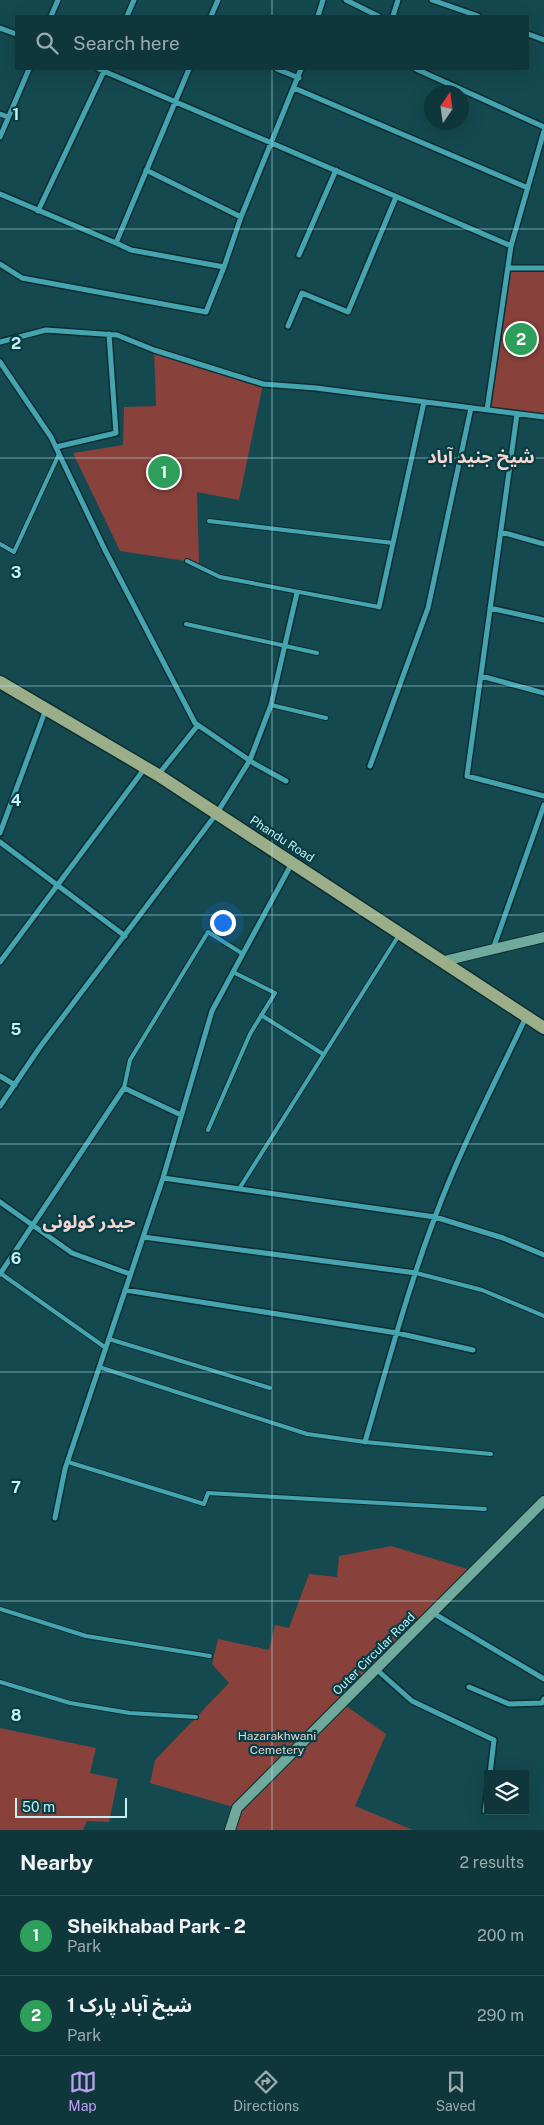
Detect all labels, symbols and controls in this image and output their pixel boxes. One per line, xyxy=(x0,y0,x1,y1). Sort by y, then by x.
search box xyxy=(15,15,529,70)
icon: search xyxy=(33,29,61,57)
text: Search here xyxy=(73,32,180,54)
north arrow xyxy=(424,85,469,130)
text: 1 xyxy=(13,105,19,124)
pin: 2 xyxy=(505,320,537,358)
text: 2 xyxy=(11,334,21,353)
district label: شیخ جنید آباد xyxy=(427,446,535,470)
pin: 1 xyxy=(148,453,180,491)
text: 3 xyxy=(11,563,21,582)
text: 4 xyxy=(11,791,22,810)
street label: Phandu Road xyxy=(247,813,317,865)
your location xyxy=(210,910,236,936)
text: 5 xyxy=(11,1020,22,1039)
district label: حیدر کولونی xyxy=(43,1211,135,1233)
text: 6 xyxy=(11,1249,21,1268)
text: 7 xyxy=(11,1478,21,1497)
street label: Outer Circular Road xyxy=(330,1610,418,1698)
text: 8 xyxy=(11,1706,22,1725)
park label: Hazarakhwani Cemetery xyxy=(238,1729,316,1757)
map controls xyxy=(484,1770,529,1815)
button: layers xyxy=(484,1770,529,1815)
scale bar xyxy=(15,1795,128,1818)
text: 50 m xyxy=(22,1799,55,1815)
text: Nearby xyxy=(20,1850,93,1875)
text: 2 results xyxy=(459,1853,524,1872)
text: Sheikhabad Park - 2 xyxy=(67,1915,246,1937)
text: 1 xyxy=(33,1926,39,1945)
text: 200 m xyxy=(477,1926,524,1945)
text: Park xyxy=(67,1937,101,1956)
text: شیخ آباد پارک 1 xyxy=(67,1994,192,2016)
text: 2 xyxy=(31,2006,41,2025)
text: 290 m xyxy=(477,2006,524,2025)
text: Park xyxy=(67,2026,101,2045)
tab: Map xyxy=(68,2068,97,2114)
tab: Directions xyxy=(233,2068,299,2114)
tab: Saved xyxy=(436,2068,476,2114)

